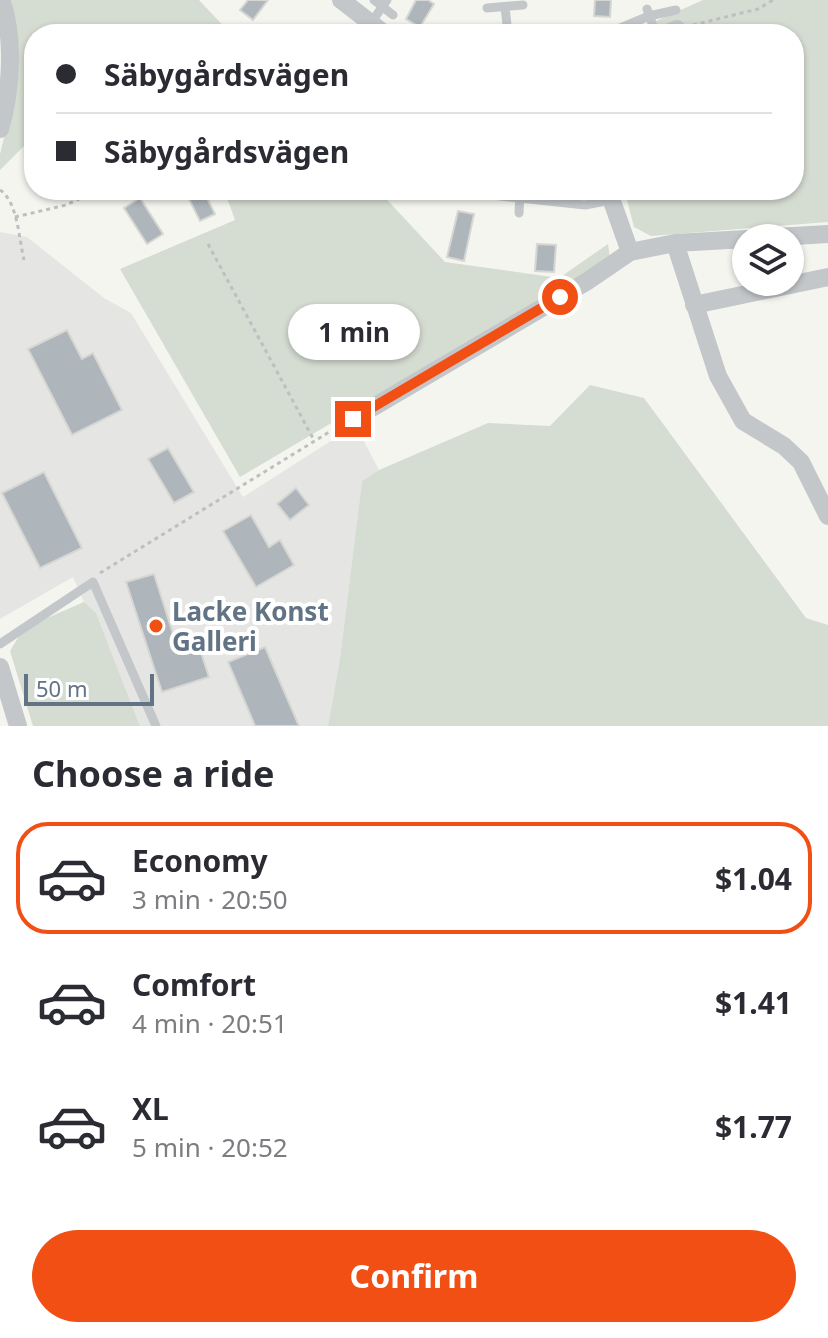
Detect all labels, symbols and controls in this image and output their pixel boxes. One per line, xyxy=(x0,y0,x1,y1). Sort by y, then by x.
text: Säbygårdsvägen xyxy=(104,54,349,95)
text: Säbygårdsvägen xyxy=(104,131,349,172)
map controls xyxy=(732,224,804,296)
button: layers xyxy=(732,224,804,296)
route start xyxy=(542,279,578,315)
callout: 1 min xyxy=(287,303,419,359)
text: 1 min xyxy=(318,314,390,350)
route end xyxy=(335,401,371,437)
place label: Lacke Konst Galleri xyxy=(172,593,329,659)
marker: Lacke Konst Galleri xyxy=(147,617,165,635)
scale bar xyxy=(24,670,154,706)
text: 50 m xyxy=(36,673,87,703)
text: Choose a ride xyxy=(32,749,274,798)
text: Economy xyxy=(132,840,268,881)
icon: car xyxy=(36,842,108,914)
text: $1.04 xyxy=(715,858,792,899)
text: 3 min · 20:50 xyxy=(132,881,288,917)
text: Comfort xyxy=(132,964,256,1005)
icon: car xyxy=(36,966,108,1038)
text: $1.41 xyxy=(715,982,792,1023)
text: 4 min · 20:51 xyxy=(132,1005,288,1041)
text: XL xyxy=(132,1088,169,1129)
icon: car xyxy=(36,1090,108,1162)
text: $1.77 xyxy=(715,1106,792,1147)
text: 5 min · 20:52 xyxy=(132,1129,288,1165)
button: Confirm xyxy=(32,1230,796,1322)

